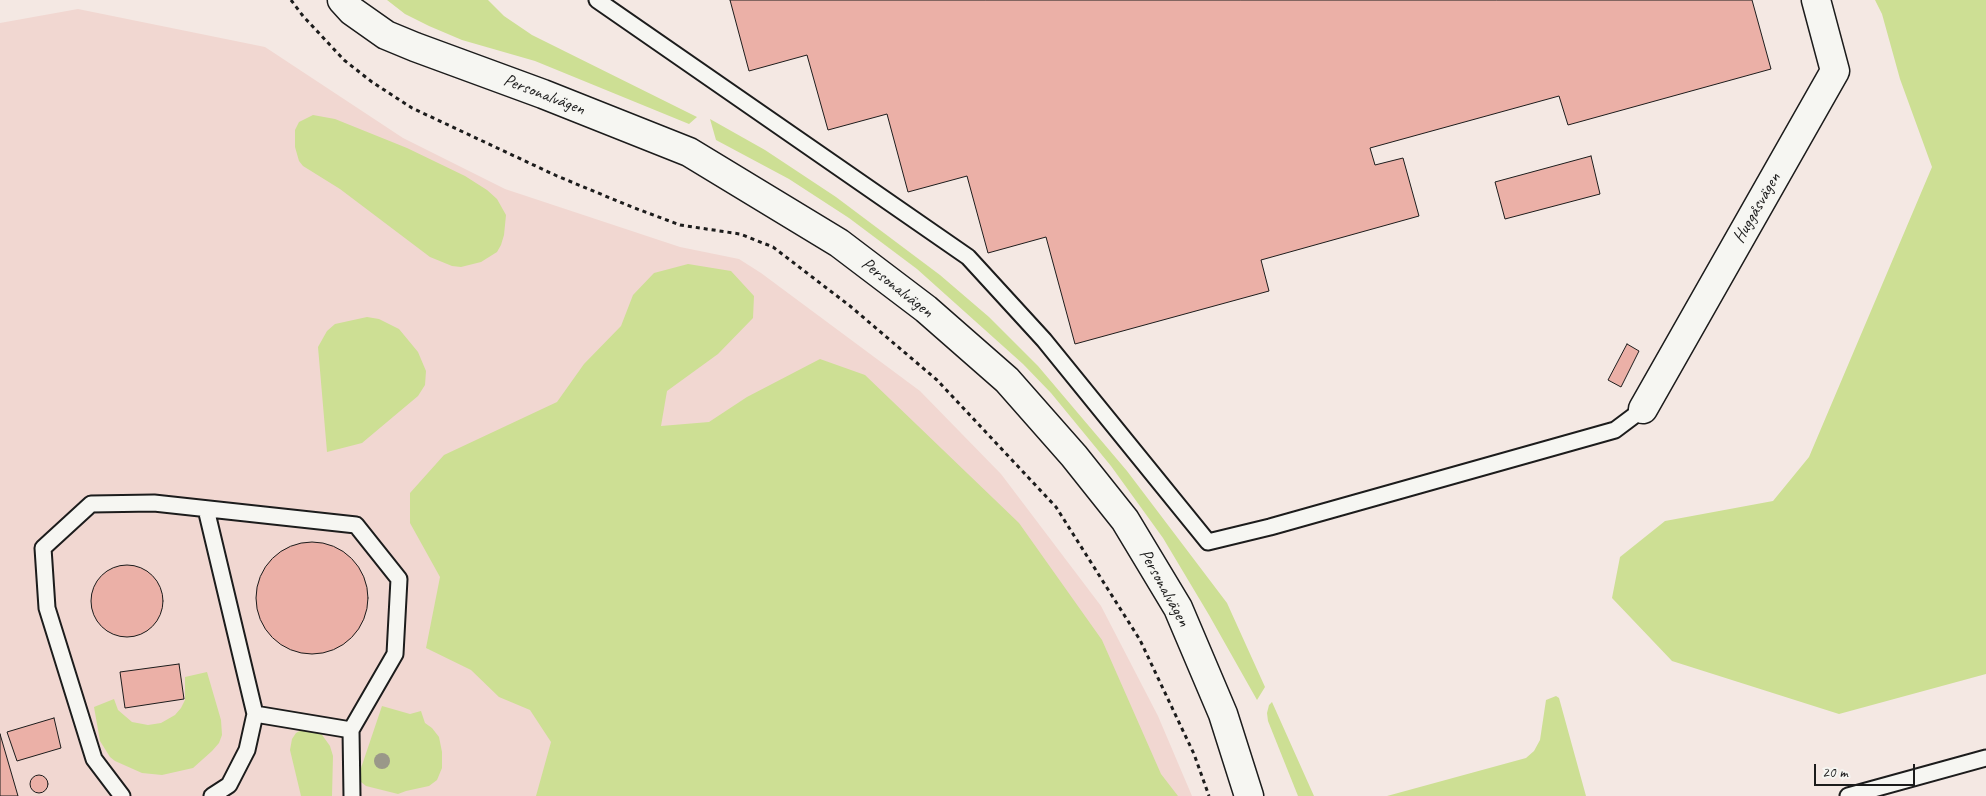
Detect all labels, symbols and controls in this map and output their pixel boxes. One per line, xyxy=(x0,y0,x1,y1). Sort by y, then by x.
street label: Personalvägen xyxy=(500,70,588,120)
street label: Huggåsvägen xyxy=(1728,169,1786,247)
street label: Personalvägen xyxy=(857,253,937,323)
street label: Personalvägen xyxy=(1134,545,1194,631)
scale bar xyxy=(1816,754,1917,786)
text: 20 m xyxy=(1822,763,1848,782)

